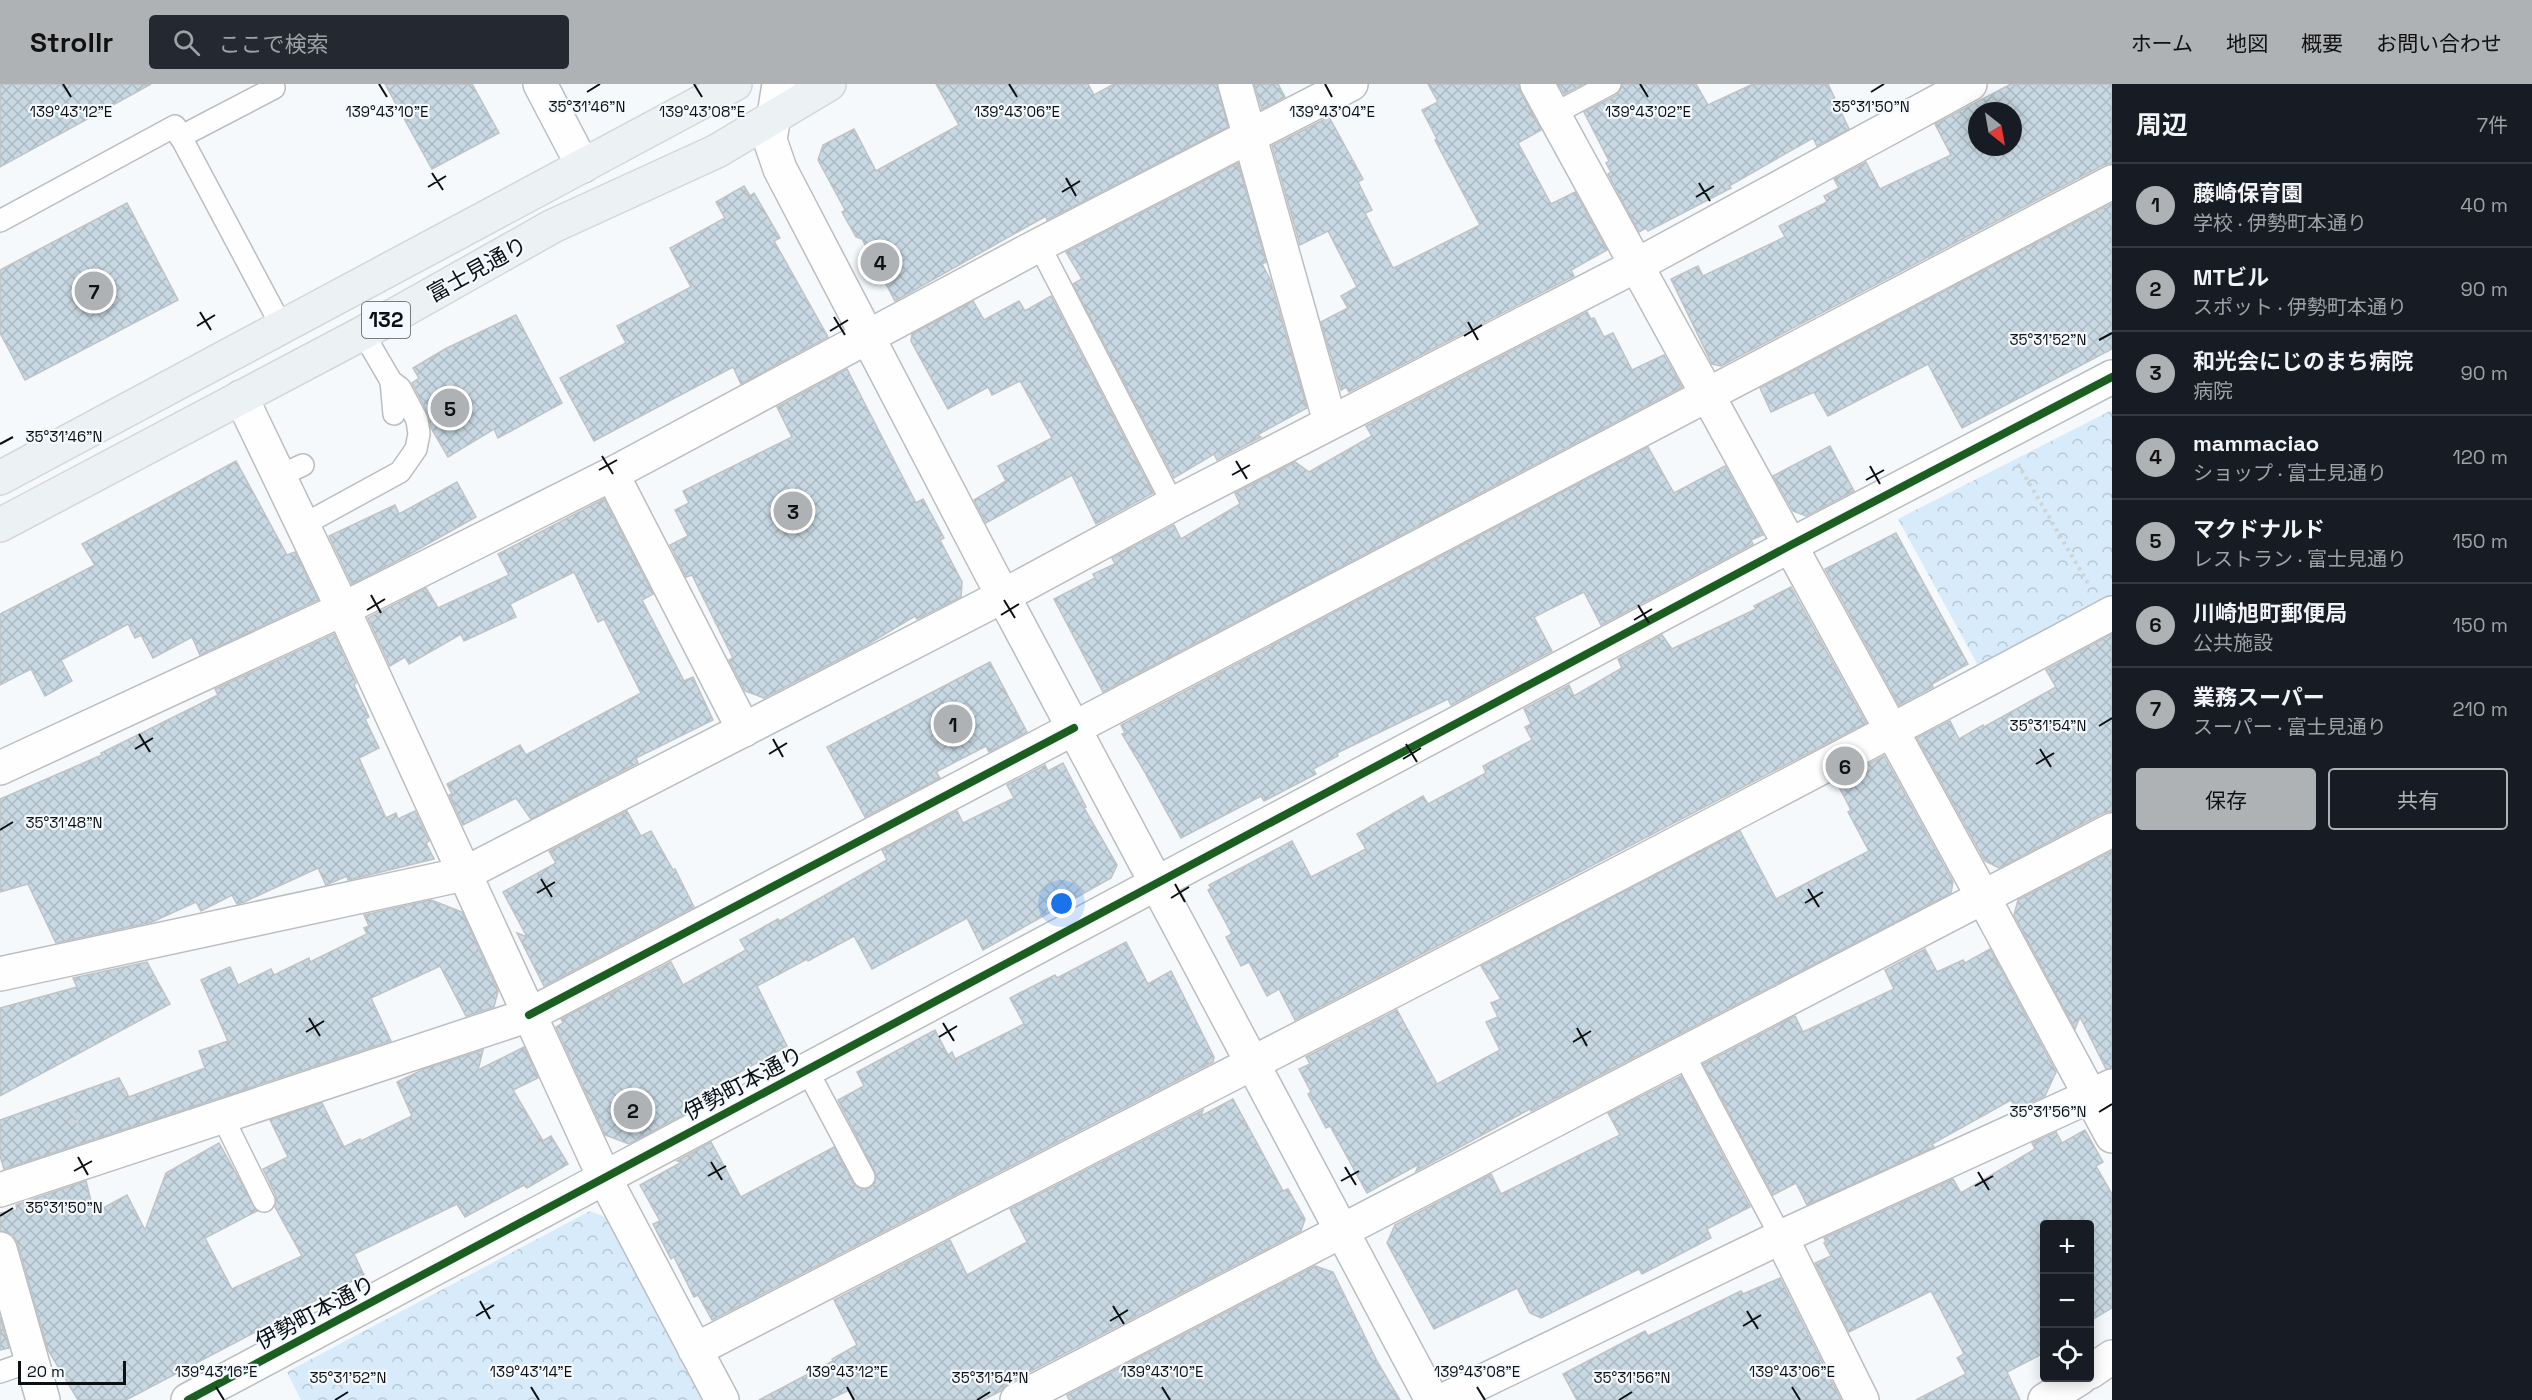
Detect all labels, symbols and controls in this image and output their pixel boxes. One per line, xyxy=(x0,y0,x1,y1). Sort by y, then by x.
search box xyxy=(149,15,569,69)
text: Strollr xyxy=(30,24,113,60)
icon: search xyxy=(170,26,203,59)
text: ここで検索 xyxy=(218,30,328,58)
text: ホーム xyxy=(2131,30,2193,57)
text: 地図 xyxy=(2226,30,2268,57)
text: 概要 xyxy=(2301,30,2343,57)
text: お問い合わせ xyxy=(2376,30,2502,57)
text: 35°31'46"N xyxy=(549,97,625,116)
text: 35°31'50"N xyxy=(1832,97,1910,116)
text: 139°43'12"E xyxy=(30,102,112,121)
text: 139°43'10"E xyxy=(345,102,429,121)
text: 139°43'08"E xyxy=(659,102,745,121)
text: 139°43'06"E xyxy=(974,102,1060,121)
text: 139°43'04"E xyxy=(1289,102,1375,121)
text: 139°43'02"E xyxy=(1605,102,1691,121)
north arrow xyxy=(1968,102,2022,156)
text: 周辺 xyxy=(2136,108,2188,142)
text: 7件 xyxy=(2477,112,2508,138)
text: 藤崎保育園 xyxy=(2193,179,2303,207)
text: 1 xyxy=(2151,192,2160,218)
text: 40 m xyxy=(2460,192,2508,218)
text: 学校 · 伊勢町本通り xyxy=(2193,210,2367,236)
street label: 富士見通り xyxy=(422,230,532,308)
pin: 4 xyxy=(860,240,900,285)
text: MTビル xyxy=(2193,263,2269,291)
pin: 7 xyxy=(74,268,113,314)
text: 2 xyxy=(2150,276,2161,302)
text: 90 m xyxy=(2461,276,2508,302)
text: スポット · 伊勢町本通り xyxy=(2193,294,2407,320)
road number: 132 xyxy=(362,302,410,338)
text: 35°31'52"N xyxy=(2010,330,2086,349)
text: 和光会にじのまち病院 xyxy=(2193,347,2413,375)
text: 3 xyxy=(2149,360,2162,386)
text: 90 m xyxy=(2461,360,2508,386)
text: 病院 xyxy=(2193,378,2233,404)
pin: 5 xyxy=(430,386,470,430)
text: 35°31'46"N xyxy=(26,427,102,446)
text: mammaciao xyxy=(2193,429,2319,457)
text: 4 xyxy=(2149,444,2162,470)
text: 120 m xyxy=(2452,444,2508,470)
text: ショップ · 富士見通り xyxy=(2193,460,2387,486)
pin: 3 xyxy=(774,488,812,534)
text: マクドナルド xyxy=(2193,515,2325,543)
text: 5 xyxy=(2150,528,2162,554)
text: 150 m xyxy=(2453,528,2508,554)
text: レストラン · 富士見通り xyxy=(2193,546,2407,572)
text: 川崎旭町郵便局 xyxy=(2193,599,2347,627)
text: 6 xyxy=(2149,612,2162,638)
text: 150 m xyxy=(2453,612,2508,638)
text: 公共施設 xyxy=(2193,630,2273,656)
text: 業務スーパー xyxy=(2193,683,2325,711)
text: 7 xyxy=(2150,696,2161,722)
text: 210 m xyxy=(2452,696,2508,722)
pin: 1 xyxy=(934,702,972,746)
text: スーパー · 富士見通り xyxy=(2193,714,2387,740)
text: 35°31'54"N xyxy=(2010,716,2086,735)
pin: 6 xyxy=(1826,744,1864,788)
button: 保存 xyxy=(2136,768,2316,830)
button: 共有 xyxy=(2328,768,2508,830)
text: 35°31'48"N xyxy=(25,813,103,832)
your location xyxy=(1047,889,1076,918)
street label: 伊勢町本通り xyxy=(678,1040,808,1126)
pin: 2 xyxy=(614,1088,652,1132)
text: 35°31'56"N xyxy=(2009,1102,2087,1121)
text: 35°31'50"N xyxy=(25,1198,103,1217)
map controls xyxy=(2040,1220,2094,1382)
button: + xyxy=(2040,1220,2094,1274)
street label: 伊勢町本通り xyxy=(250,1269,380,1355)
button: − xyxy=(2040,1274,2094,1328)
button: locate xyxy=(2040,1328,2094,1382)
scale bar xyxy=(18,1358,126,1386)
text: 20 m xyxy=(27,1361,65,1382)
text: 139°43'16"E xyxy=(175,1362,257,1381)
text: 139°43'14"E xyxy=(490,1362,572,1381)
text: 139°43'12"E xyxy=(806,1362,888,1381)
text: 139°43'10"E xyxy=(1120,1362,1204,1381)
text: 139°43'08"E xyxy=(1434,1362,1520,1381)
text: 139°43'06"E xyxy=(1749,1362,1835,1381)
text: 35°31'52"N xyxy=(310,1368,386,1387)
text: 35°31'54"N xyxy=(952,1368,1028,1387)
text: 35°31'56"N xyxy=(1593,1368,1671,1387)

